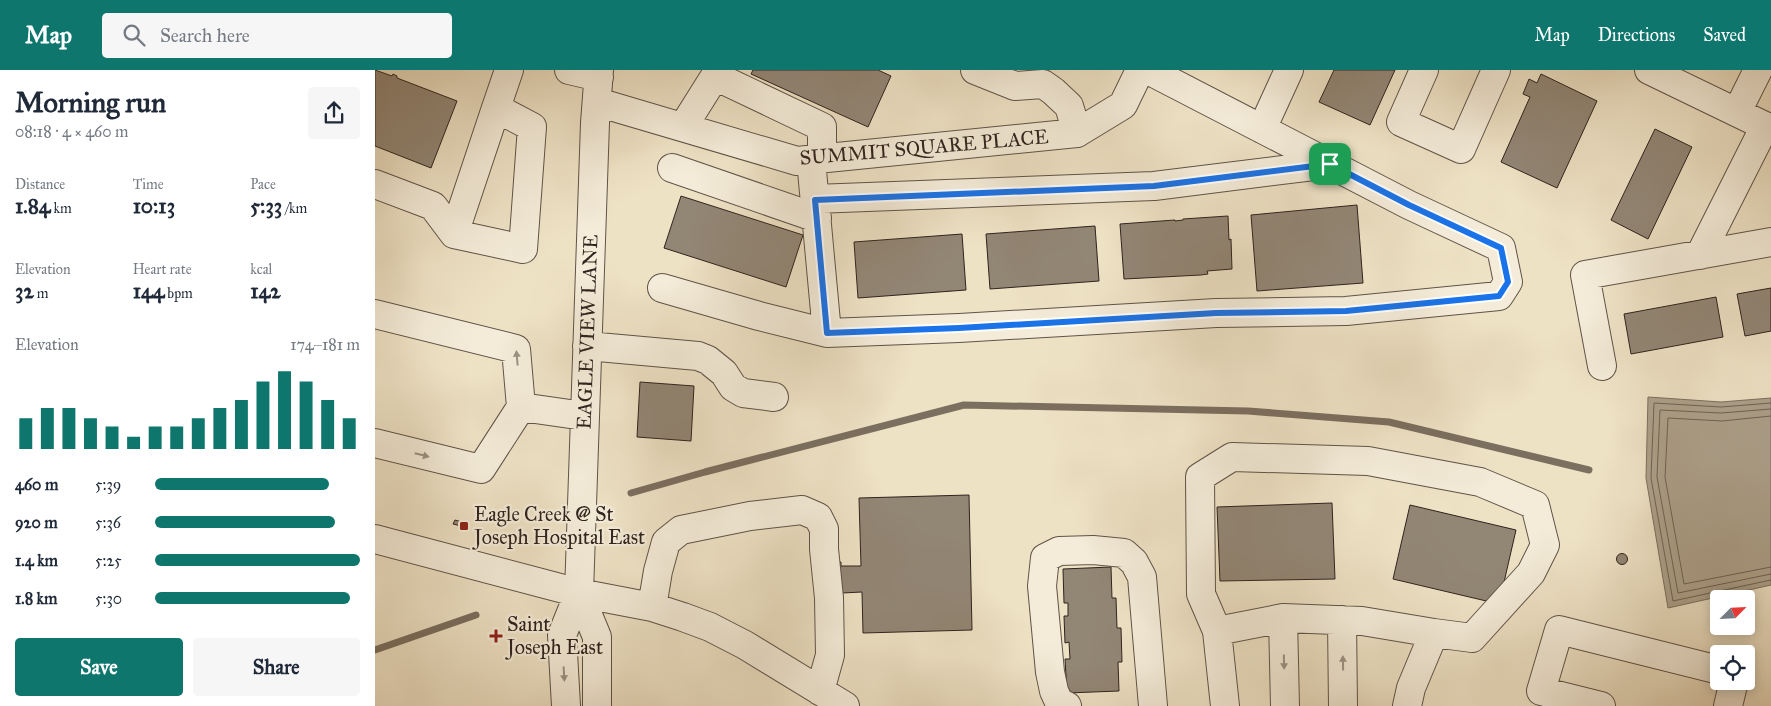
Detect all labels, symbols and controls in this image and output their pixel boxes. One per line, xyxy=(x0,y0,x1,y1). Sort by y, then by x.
search box xyxy=(102,13,452,58)
text: Map xyxy=(25,20,72,50)
icon: search xyxy=(120,21,148,49)
text: Search here xyxy=(160,24,250,47)
text: Map xyxy=(1534,24,1570,46)
text: Directions xyxy=(1598,24,1675,46)
text: Saved xyxy=(1703,24,1746,46)
text: Morning run xyxy=(15,85,166,120)
button: share xyxy=(308,87,360,139)
text: 08:18 · 4 × 460 m xyxy=(15,122,128,141)
street label: SUMMIT SQUARE PLACE xyxy=(799,124,1049,170)
pin xyxy=(1309,143,1351,185)
icon: arrive xyxy=(1316,150,1344,178)
text: Distance xyxy=(15,176,65,193)
text: Time xyxy=(133,176,164,193)
text: Pace xyxy=(250,176,276,193)
text: 1.84 xyxy=(15,193,51,219)
text: 10:13 xyxy=(133,193,175,219)
text: 5:33 xyxy=(250,193,282,219)
text: km xyxy=(51,200,72,217)
text: /km xyxy=(282,200,307,217)
street label: EAGLE VIEW LANE xyxy=(572,234,602,430)
text: Elevation xyxy=(15,261,71,278)
text: Heart rate xyxy=(133,261,192,278)
text: kcal xyxy=(250,261,272,278)
text: 32 xyxy=(15,278,34,304)
text: 144 xyxy=(133,278,164,304)
text: 142 xyxy=(250,278,281,304)
text: m xyxy=(34,285,49,302)
text: bpm xyxy=(164,285,193,302)
text: Elevation xyxy=(15,335,79,354)
text: 174–181 m xyxy=(290,335,360,354)
one-way arrow xyxy=(513,350,521,366)
one-way arrow xyxy=(415,451,430,459)
text: 460 m xyxy=(15,475,58,494)
text: 5:39 xyxy=(95,475,121,494)
place label: Eagle Creek @ St Joseph Hospital East xyxy=(472,502,645,550)
text: 920 m xyxy=(15,513,58,532)
text: 5:36 xyxy=(95,513,121,532)
marker: Eagle Creek @ St Joseph Hospital East xyxy=(458,520,470,532)
text: 1.4 km xyxy=(15,551,58,570)
text: 5:25 xyxy=(95,551,122,570)
text: 1.8 km xyxy=(15,589,57,608)
text: 5:30 xyxy=(95,589,122,608)
north arrow xyxy=(1710,590,1755,635)
map controls xyxy=(1710,590,1755,690)
place label: Saint Joseph East xyxy=(505,612,603,660)
marker: Saint Joseph East xyxy=(489,629,503,643)
button: Save xyxy=(15,638,183,696)
button: Share xyxy=(193,638,360,696)
button: locate xyxy=(1710,645,1755,690)
one-way arrow xyxy=(1280,654,1288,670)
one-way arrow xyxy=(1338,655,1346,671)
one-way arrow xyxy=(561,666,569,682)

